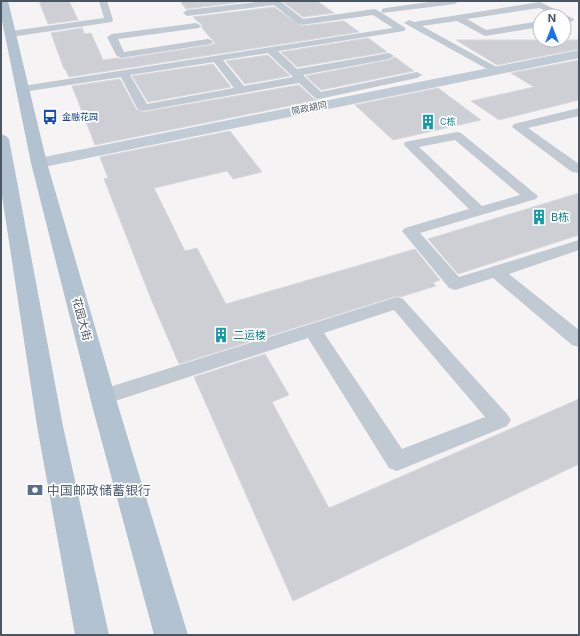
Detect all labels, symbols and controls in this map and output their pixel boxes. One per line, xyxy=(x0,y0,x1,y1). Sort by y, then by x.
north arrow xyxy=(532,8,572,48)
text: N xyxy=(548,11,556,25)
street label: 简政胡同 xyxy=(290,99,328,116)
bus stop icon: 金融花园 xyxy=(41,108,59,126)
place label: 金融花园 xyxy=(62,111,98,122)
building icon: C栋 xyxy=(419,113,437,131)
place label: C栋 xyxy=(440,116,456,127)
building icon: B栋 xyxy=(530,208,548,226)
place label: B栋 xyxy=(551,210,569,224)
street label: 花园大街 xyxy=(70,296,94,342)
building icon: 二运楼 xyxy=(212,326,230,344)
place label: 二运楼 xyxy=(233,328,266,342)
bank icon: 中国邮政储蓄银行 xyxy=(26,481,44,499)
place label: 中国邮政储蓄银行 xyxy=(47,482,151,498)

